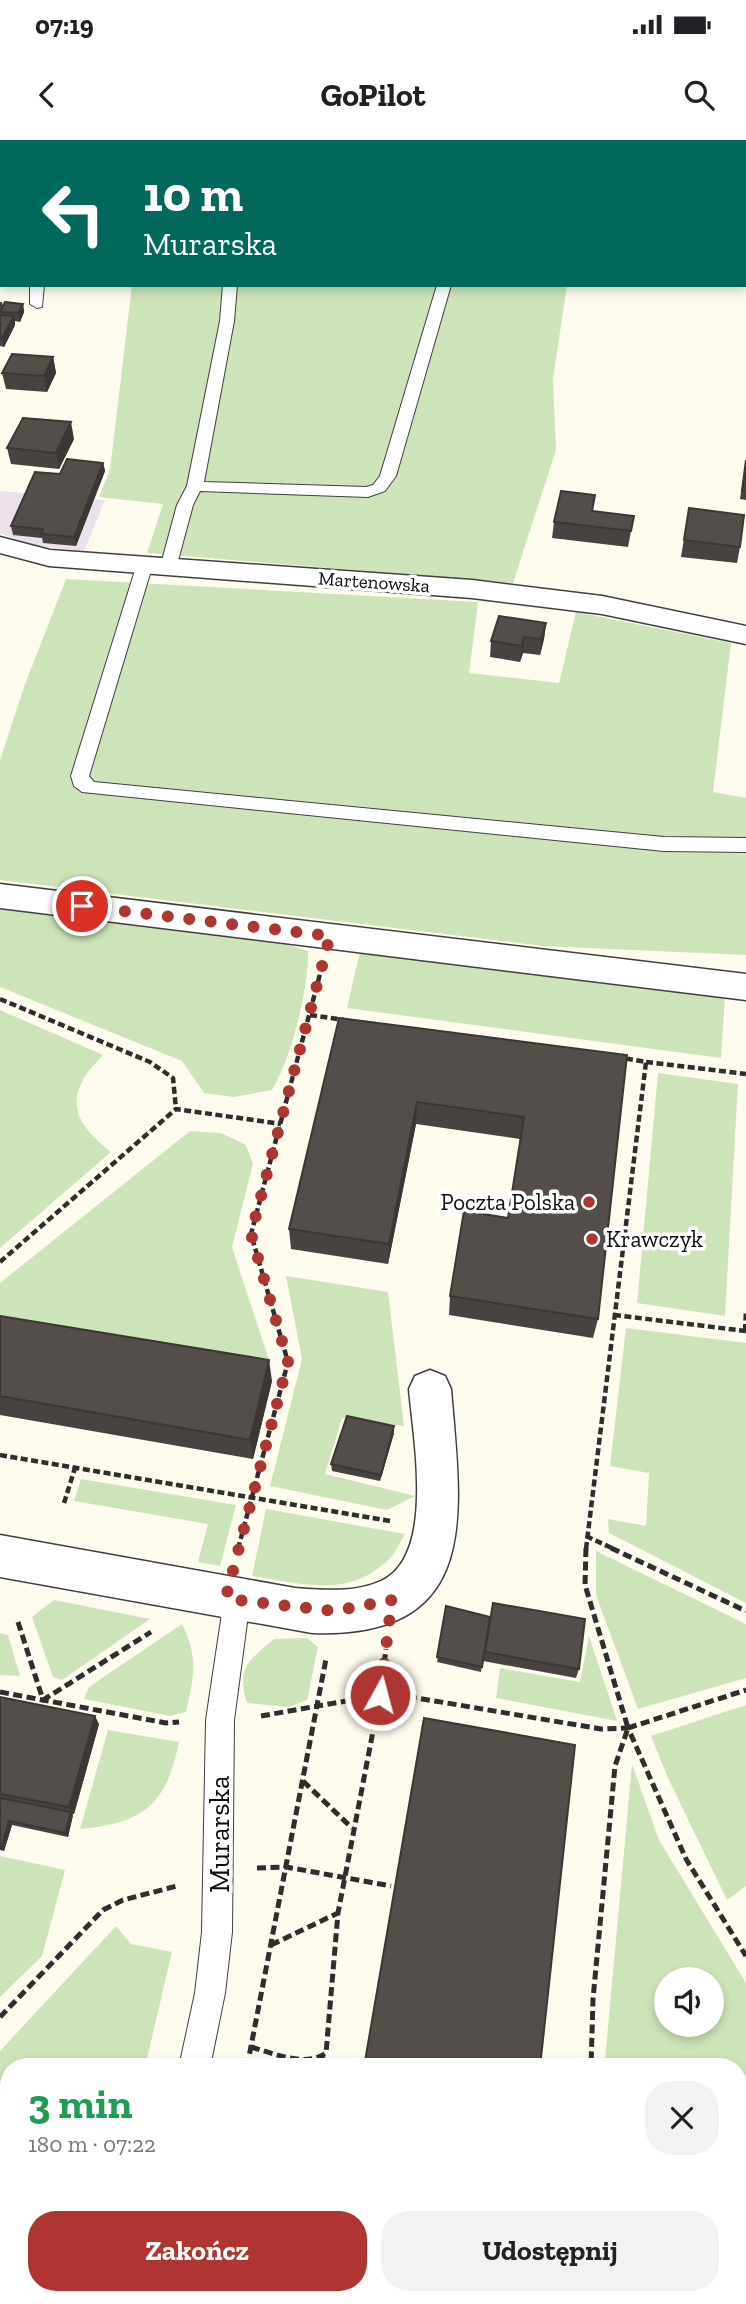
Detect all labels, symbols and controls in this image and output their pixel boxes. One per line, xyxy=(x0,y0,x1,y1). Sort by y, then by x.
text: 07:19 xyxy=(35,9,94,41)
icon: back xyxy=(28,76,66,114)
text: GoPilot xyxy=(320,76,426,114)
icon: search xyxy=(680,76,718,114)
text: 10 m xyxy=(143,165,243,224)
icon: left xyxy=(28,168,119,259)
text: Murarska xyxy=(143,225,277,263)
street label: Martenowska xyxy=(317,567,431,597)
pin xyxy=(52,876,112,936)
icon: arrive xyxy=(63,887,101,925)
place label: Poczta Polska xyxy=(441,1188,575,1216)
marker: Poczta Polska xyxy=(581,1194,597,1210)
place label: Krawczyk xyxy=(606,1225,703,1253)
marker: Krawczyk xyxy=(584,1231,600,1247)
position arrow xyxy=(343,1658,417,1732)
street label: Murarska xyxy=(203,1775,236,1893)
map controls xyxy=(654,1967,724,2037)
button: sound xyxy=(654,1967,724,2037)
text: 3 min xyxy=(28,2078,133,2129)
button: close xyxy=(645,2081,719,2155)
text: 180 m · 07:22 xyxy=(28,2130,156,2158)
button: Zakończ xyxy=(28,2211,367,2291)
button: Udostępnij xyxy=(381,2211,719,2291)

